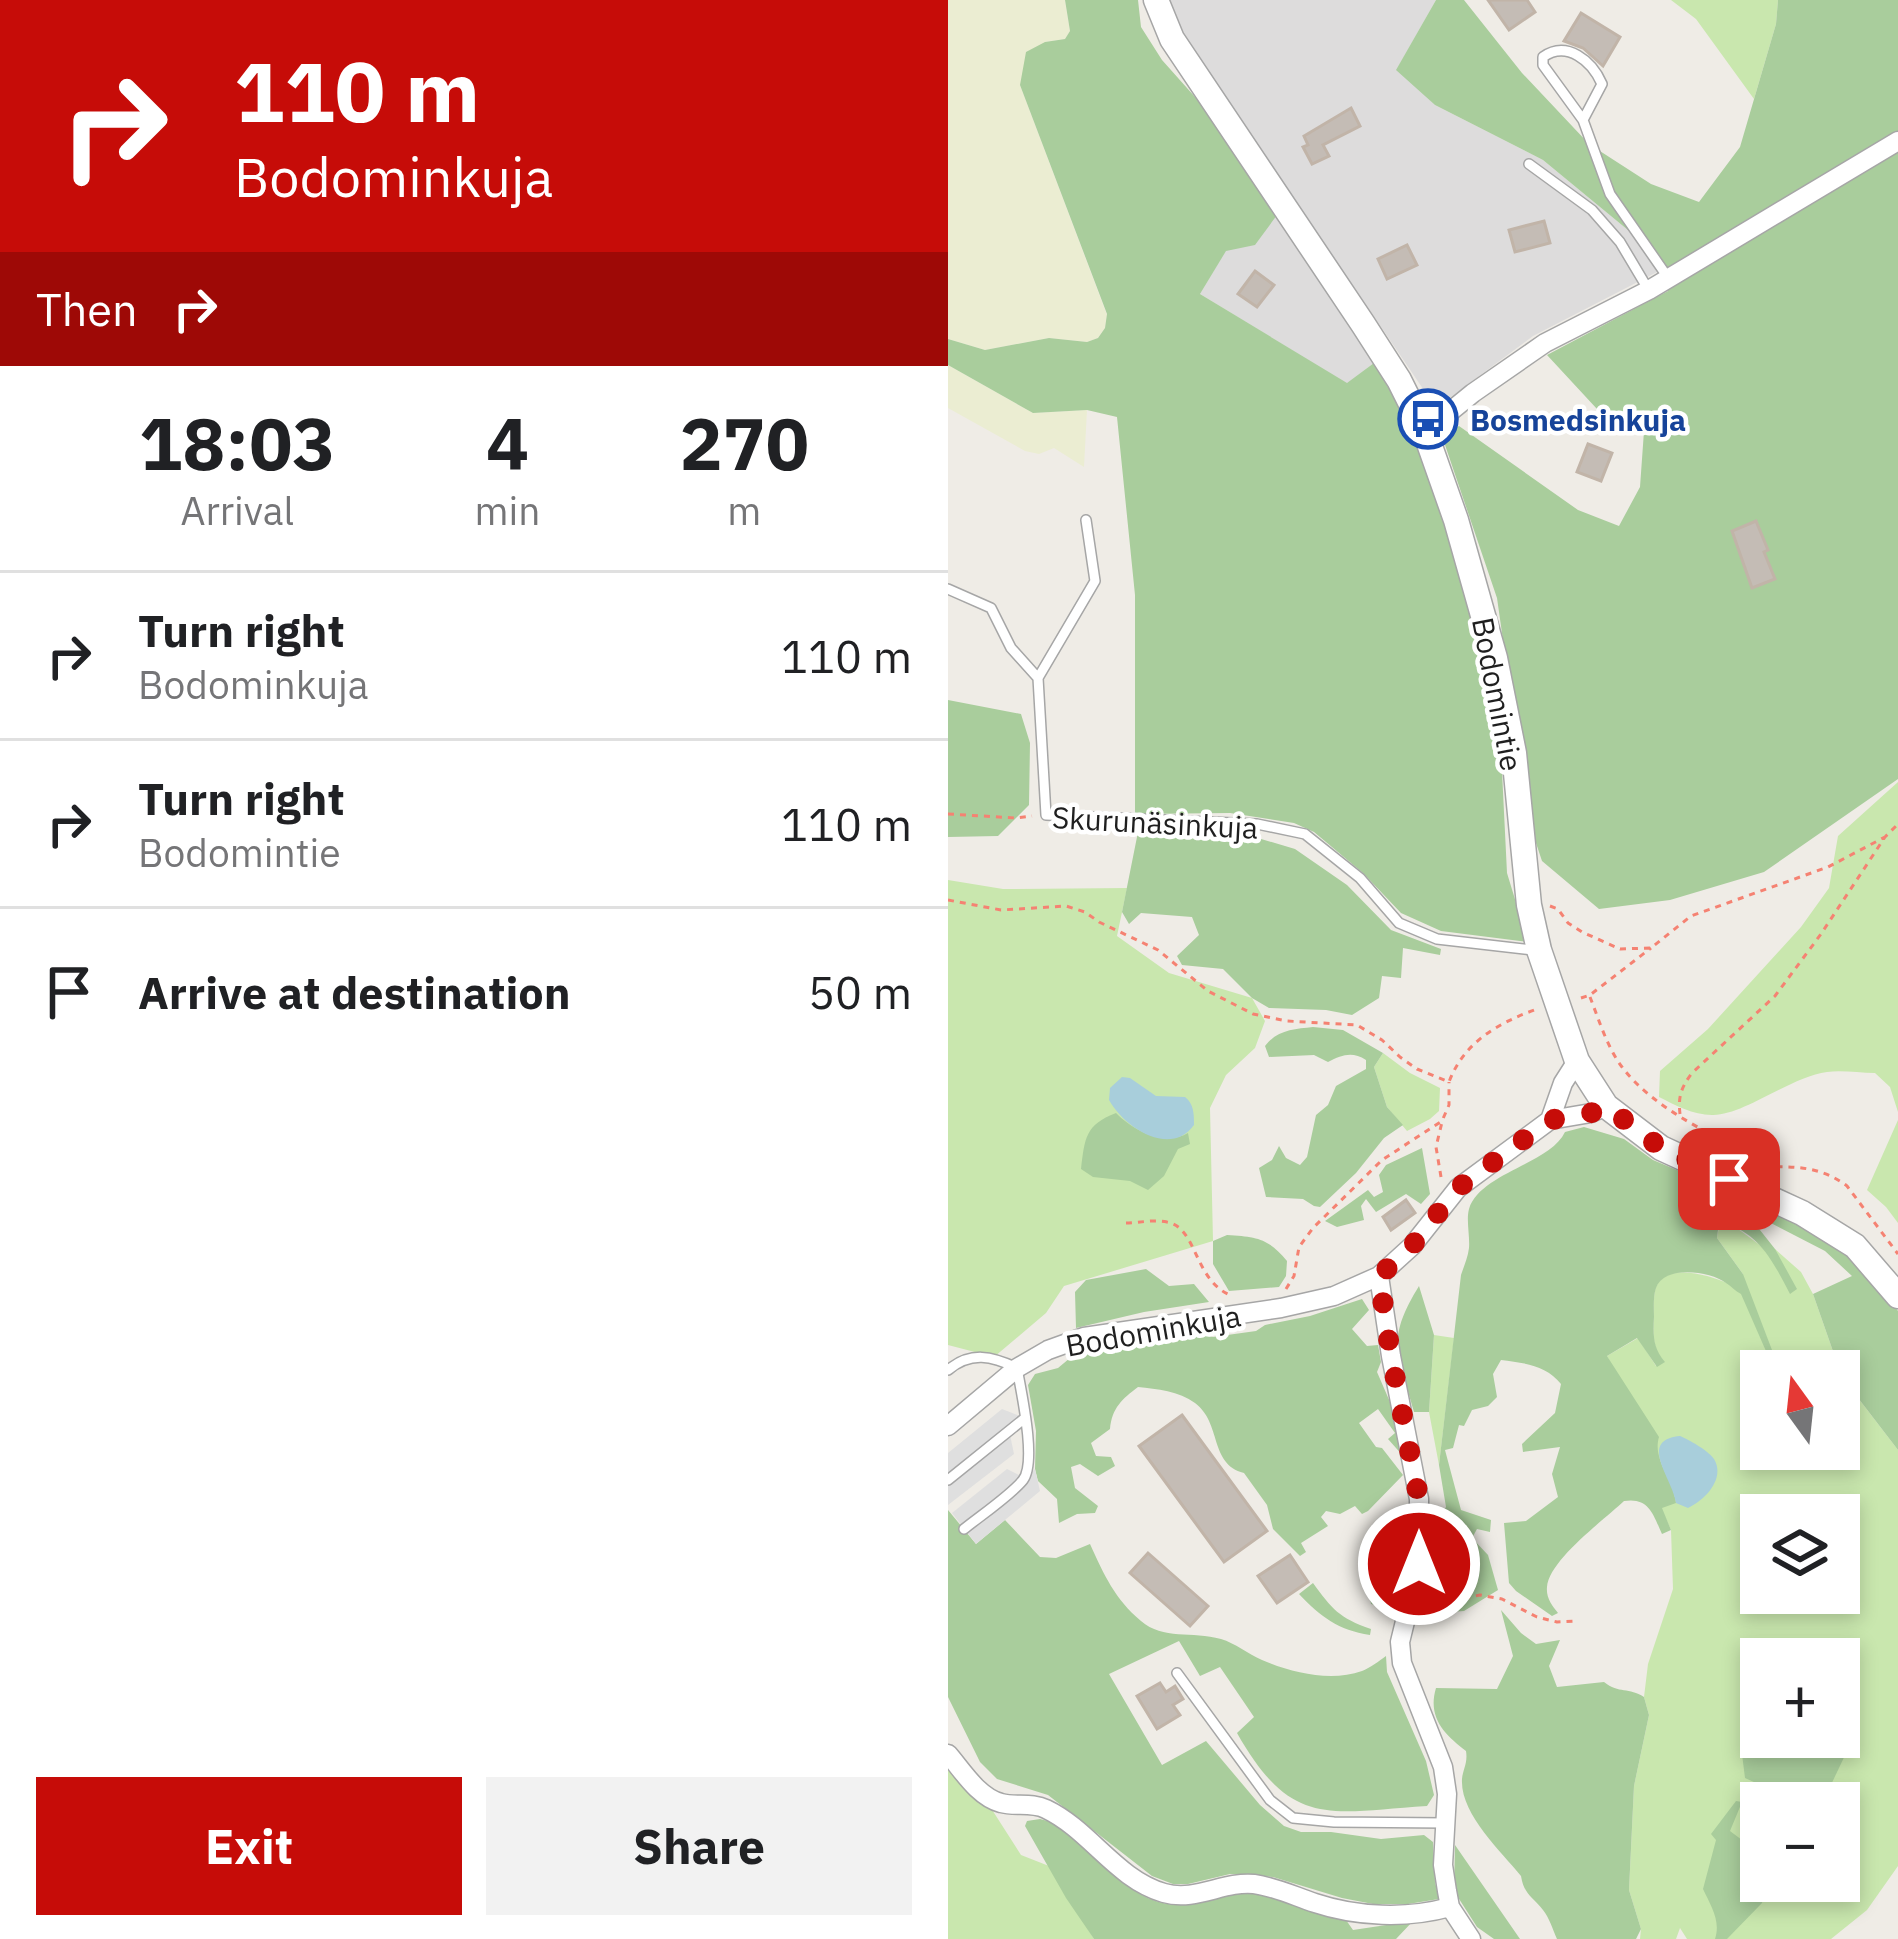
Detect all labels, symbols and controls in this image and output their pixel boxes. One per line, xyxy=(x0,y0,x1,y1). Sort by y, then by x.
text: 110 m xyxy=(234,36,480,145)
icon: right xyxy=(36,48,192,204)
text: Bodominkuja xyxy=(234,142,553,212)
icon: right xyxy=(162,276,228,342)
text: Then xyxy=(36,280,138,338)
bus stop icon: Bosmedsinkuja xyxy=(1397,388,1459,450)
text: 18:03 xyxy=(139,396,336,490)
text: 4 xyxy=(486,396,529,490)
text: 270 xyxy=(679,396,809,490)
place label: Bosmedsinkuja xyxy=(1470,400,1686,439)
text: Arrival xyxy=(180,485,294,536)
text: min xyxy=(475,485,540,536)
text: m xyxy=(727,485,761,536)
text: Turn right xyxy=(138,601,345,659)
street label: Bodomintie xyxy=(1464,614,1532,774)
icon: right xyxy=(36,623,102,689)
text: 110 m xyxy=(781,627,912,685)
text: Bodominkuja xyxy=(138,659,369,710)
text: Turn right xyxy=(138,769,345,827)
icon: right xyxy=(36,791,102,857)
text: 110 m xyxy=(781,795,912,853)
street label: Skurunäsinkuja xyxy=(1051,797,1259,847)
text: Bodomintie xyxy=(138,827,341,878)
icon: arrive xyxy=(36,959,102,1025)
text: Arrive at destination xyxy=(138,963,571,1021)
text: 50 m xyxy=(808,963,912,1021)
pin xyxy=(1678,1128,1780,1230)
icon: arrive xyxy=(1696,1146,1762,1212)
street label: Bodominkuja xyxy=(1062,1295,1244,1365)
north arrow xyxy=(1740,1350,1860,1470)
map controls xyxy=(1740,1350,1860,1902)
button: layers xyxy=(1740,1494,1860,1614)
position arrow xyxy=(1356,1501,1482,1627)
button: + xyxy=(1740,1638,1860,1758)
button: Exit xyxy=(36,1777,462,1915)
button: Share xyxy=(486,1777,912,1915)
button: − xyxy=(1740,1782,1860,1902)

